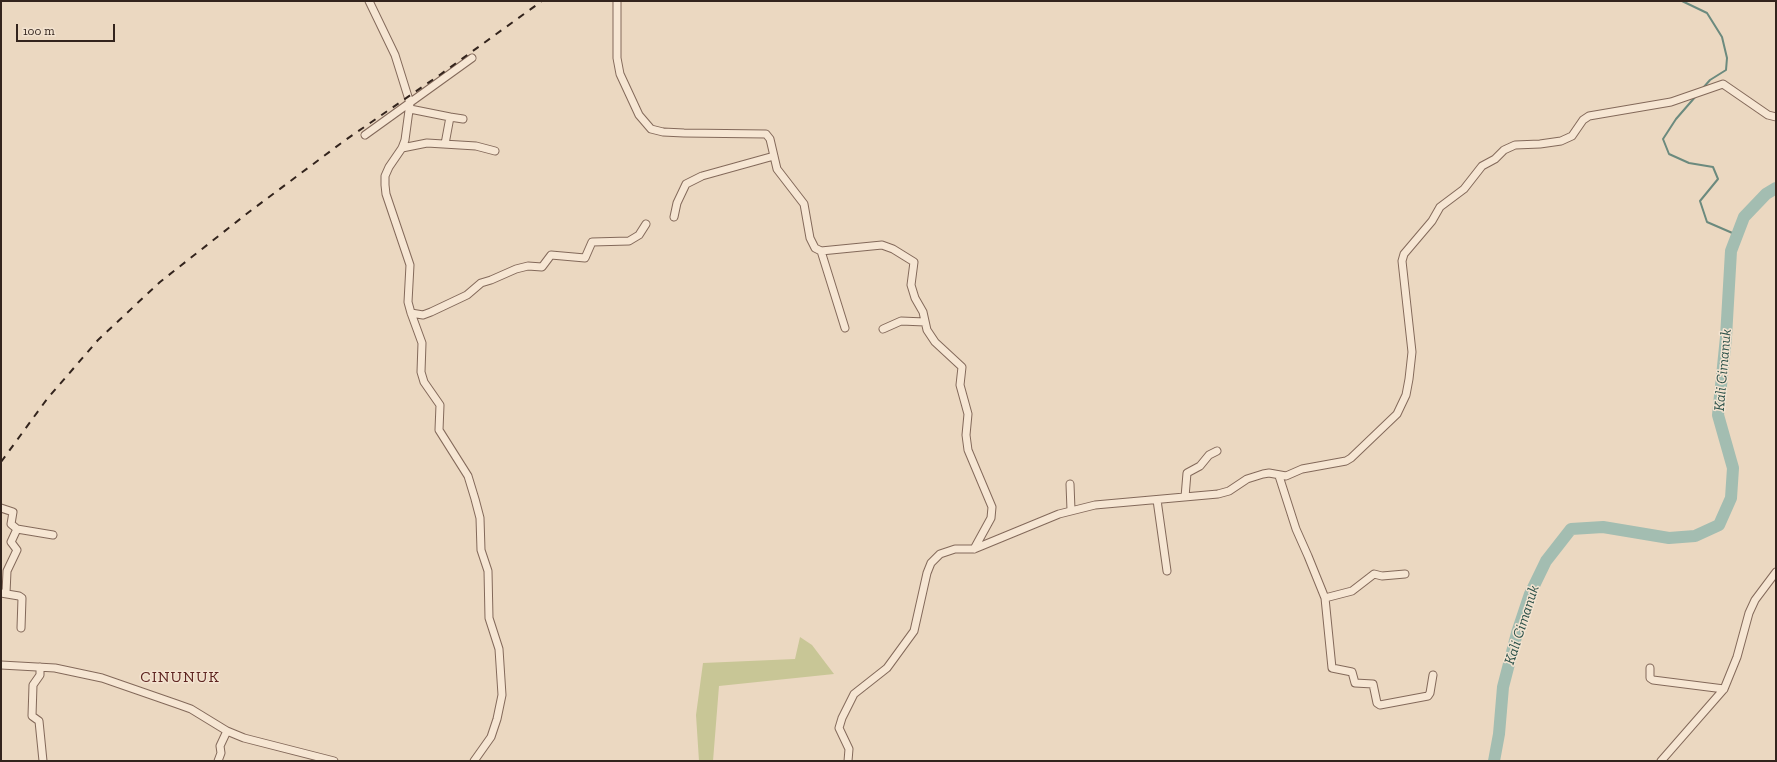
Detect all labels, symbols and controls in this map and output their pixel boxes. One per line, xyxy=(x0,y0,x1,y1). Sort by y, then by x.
scale bar xyxy=(18,16,117,42)
text: 100 m xyxy=(23,24,55,38)
water label: Kali Cimanuk xyxy=(1710,328,1736,412)
water label: Kali Cimanuk xyxy=(1501,583,1543,667)
district label: CINUNUK xyxy=(140,667,220,687)

